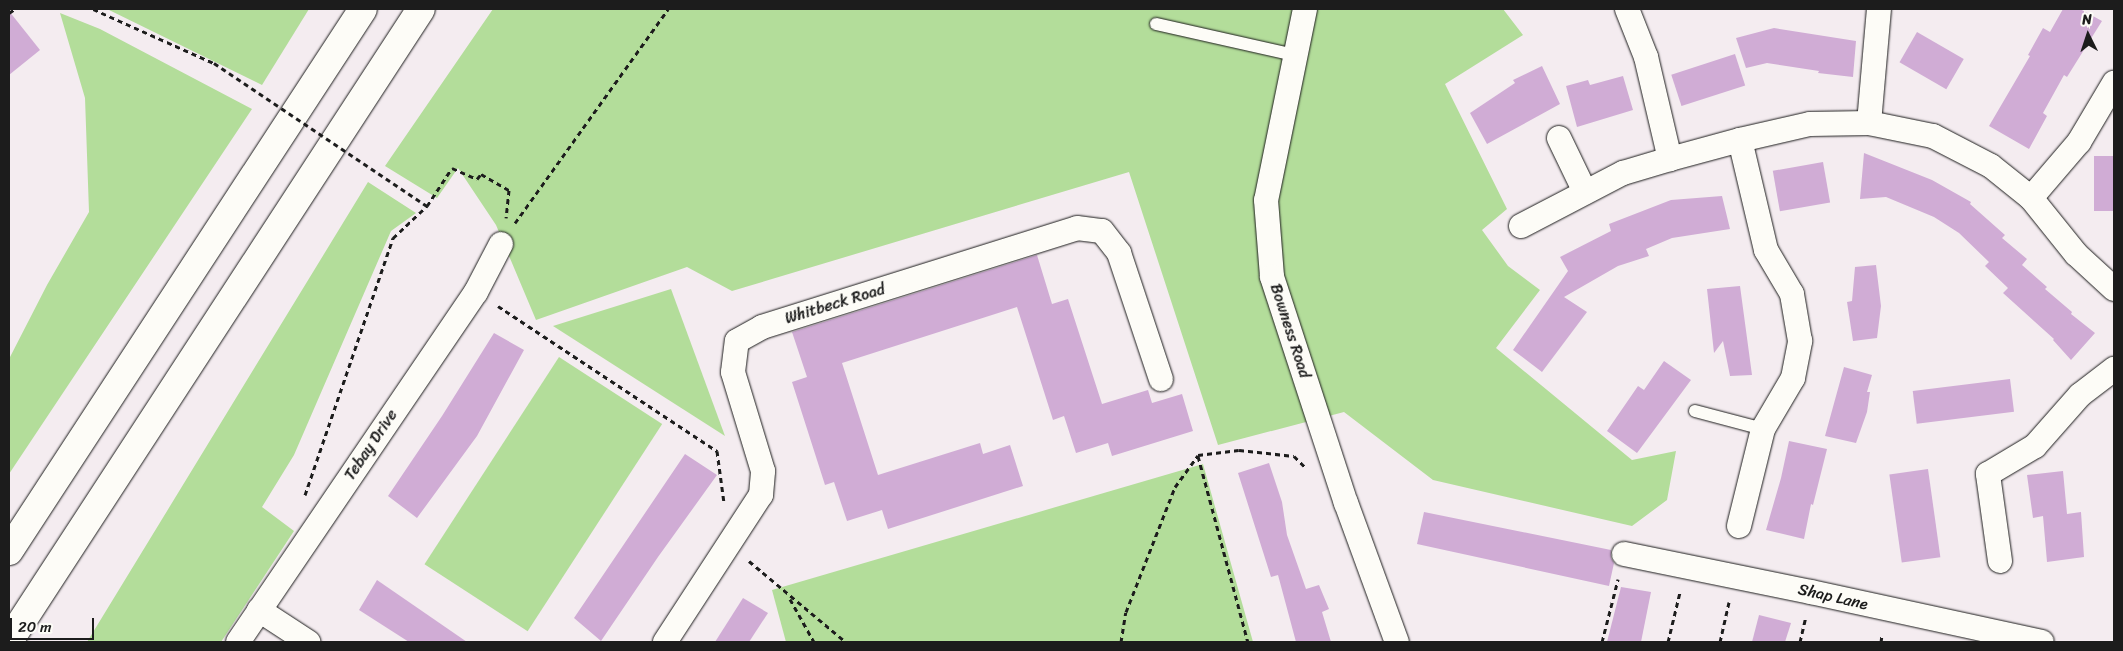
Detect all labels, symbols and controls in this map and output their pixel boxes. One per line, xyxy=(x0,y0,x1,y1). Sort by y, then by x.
text: N xyxy=(2081,7,2093,32)
north arrow xyxy=(2063,10,2113,60)
street label: Whitbeck Road xyxy=(783,280,887,328)
street label: Bowness Road xyxy=(1266,281,1314,381)
street label: Tebay Drive xyxy=(340,406,402,484)
street label: Shap Lane xyxy=(1796,580,1870,614)
scale bar xyxy=(12,608,96,640)
text: 20 m xyxy=(18,614,52,640)

